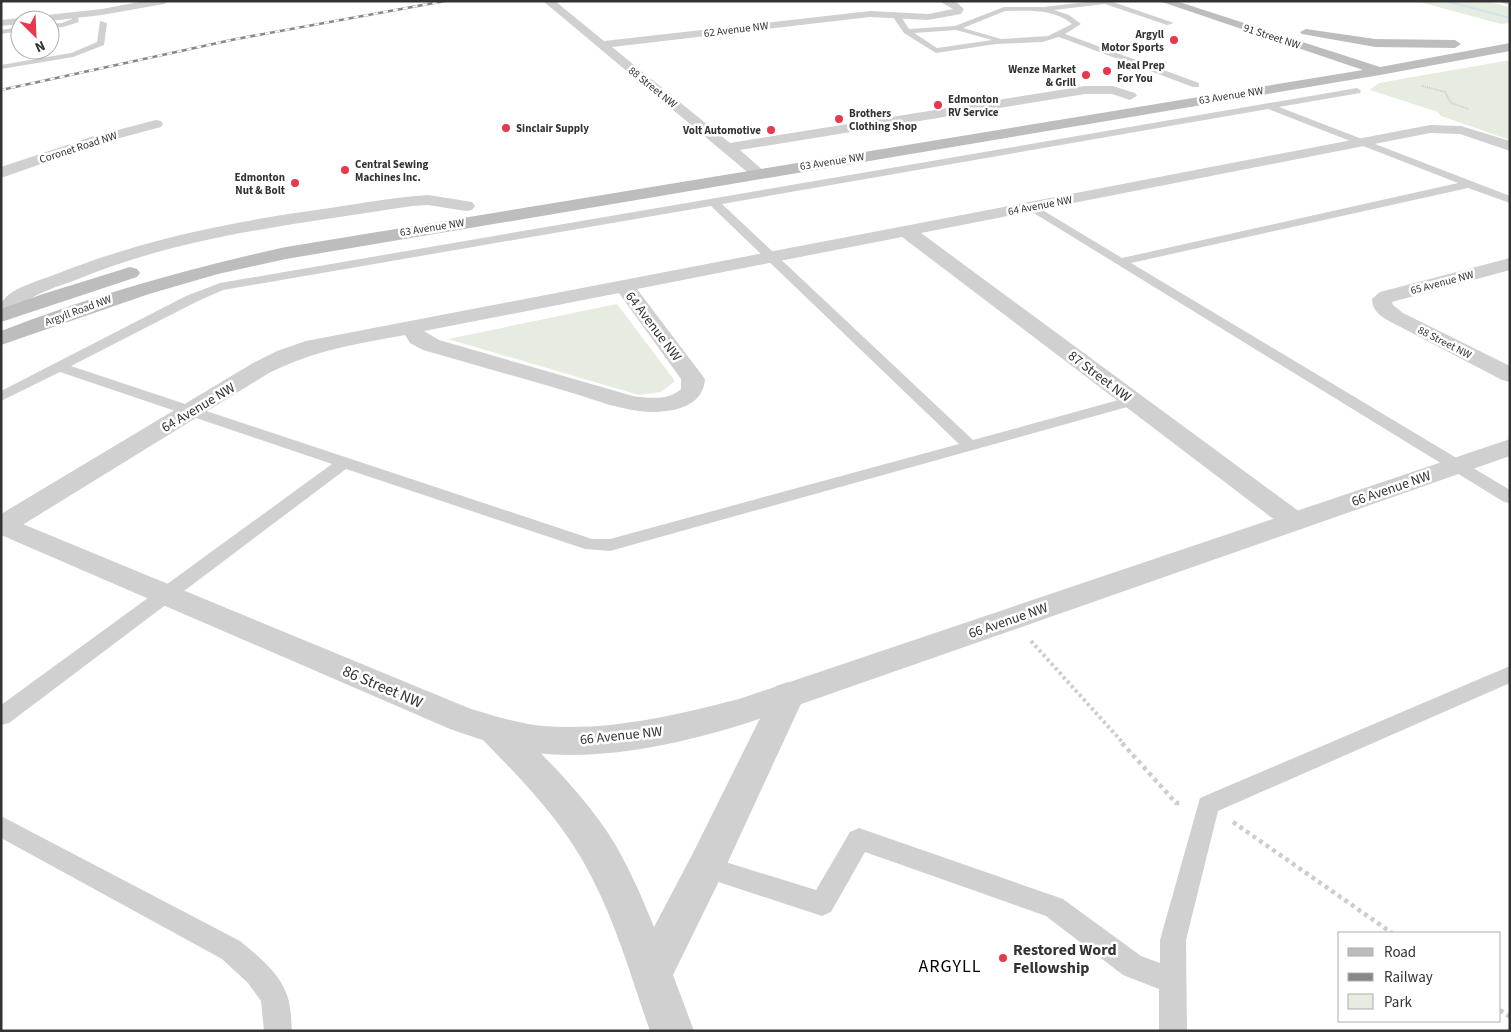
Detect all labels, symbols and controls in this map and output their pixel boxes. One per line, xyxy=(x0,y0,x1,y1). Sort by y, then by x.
north arrow xyxy=(10,10,60,60)
street label: 62 Avenue NW xyxy=(703,18,770,41)
street label: 91 Street NW xyxy=(1242,20,1302,53)
place label: Argyll Motor Sports xyxy=(1101,27,1165,55)
marker: Argyll Motor Sports xyxy=(1168,34,1180,46)
text: N xyxy=(32,35,48,57)
place label: Meal Prep For You xyxy=(1117,58,1165,86)
place label: Wenze Market & Grill xyxy=(1008,62,1077,90)
street label: 88 Street NW xyxy=(625,63,680,112)
marker: Meal Prep For You xyxy=(1101,65,1113,77)
marker: Wenze Market & Grill xyxy=(1080,69,1092,81)
street label: 63 Avenue NW xyxy=(1198,83,1265,108)
place label: Edmonton RV Service xyxy=(948,92,999,120)
marker: Edmonton RV Service xyxy=(932,99,944,111)
place label: Brothers Clothing Shop xyxy=(849,106,917,134)
marker: Brothers Clothing Shop xyxy=(833,113,845,125)
place label: Sinclair Supply xyxy=(516,121,589,136)
marker: Sinclair Supply xyxy=(500,122,512,134)
place label: Volt Automotive xyxy=(682,123,761,138)
marker: Volt Automotive xyxy=(765,124,777,136)
street label: Coronet Road NW xyxy=(37,128,119,167)
street label: 63 Avenue NW xyxy=(799,149,866,174)
place label: Central Sewing Machines Inc. xyxy=(355,157,428,185)
marker: Central Sewing Machines Inc. xyxy=(339,164,351,176)
place label: Edmonton Nut & Bolt xyxy=(235,170,286,198)
marker: Edmonton Nut & Bolt xyxy=(289,177,301,189)
street label: 64 Avenue NW xyxy=(1007,192,1074,219)
street label: 63 Avenue NW xyxy=(399,215,466,240)
street label: 65 Avenue NW xyxy=(1409,267,1476,298)
street label: 64 Avenue NW xyxy=(620,288,686,366)
street label: Argyll Road NW xyxy=(43,291,114,329)
street label: 88 Street NW xyxy=(1415,322,1475,363)
street label: 87 Street NW xyxy=(1064,346,1135,407)
street label: 64 Avenue NW xyxy=(158,378,239,438)
street label: 66 Avenue NW xyxy=(1349,466,1434,512)
street label: 66 Avenue NW xyxy=(966,598,1051,644)
street label: 86 Street NW xyxy=(339,660,427,714)
street label: 66 Avenue NW xyxy=(579,722,663,750)
legend xyxy=(1338,932,1501,1022)
place label: Restored Word Fellowship xyxy=(1013,939,1117,979)
text: Road xyxy=(1384,942,1416,963)
marker: Restored Word Fellowship xyxy=(997,952,1009,964)
district label: ARGYLL xyxy=(918,954,982,979)
text: Railway xyxy=(1384,967,1433,988)
text: Park xyxy=(1384,992,1413,1013)

